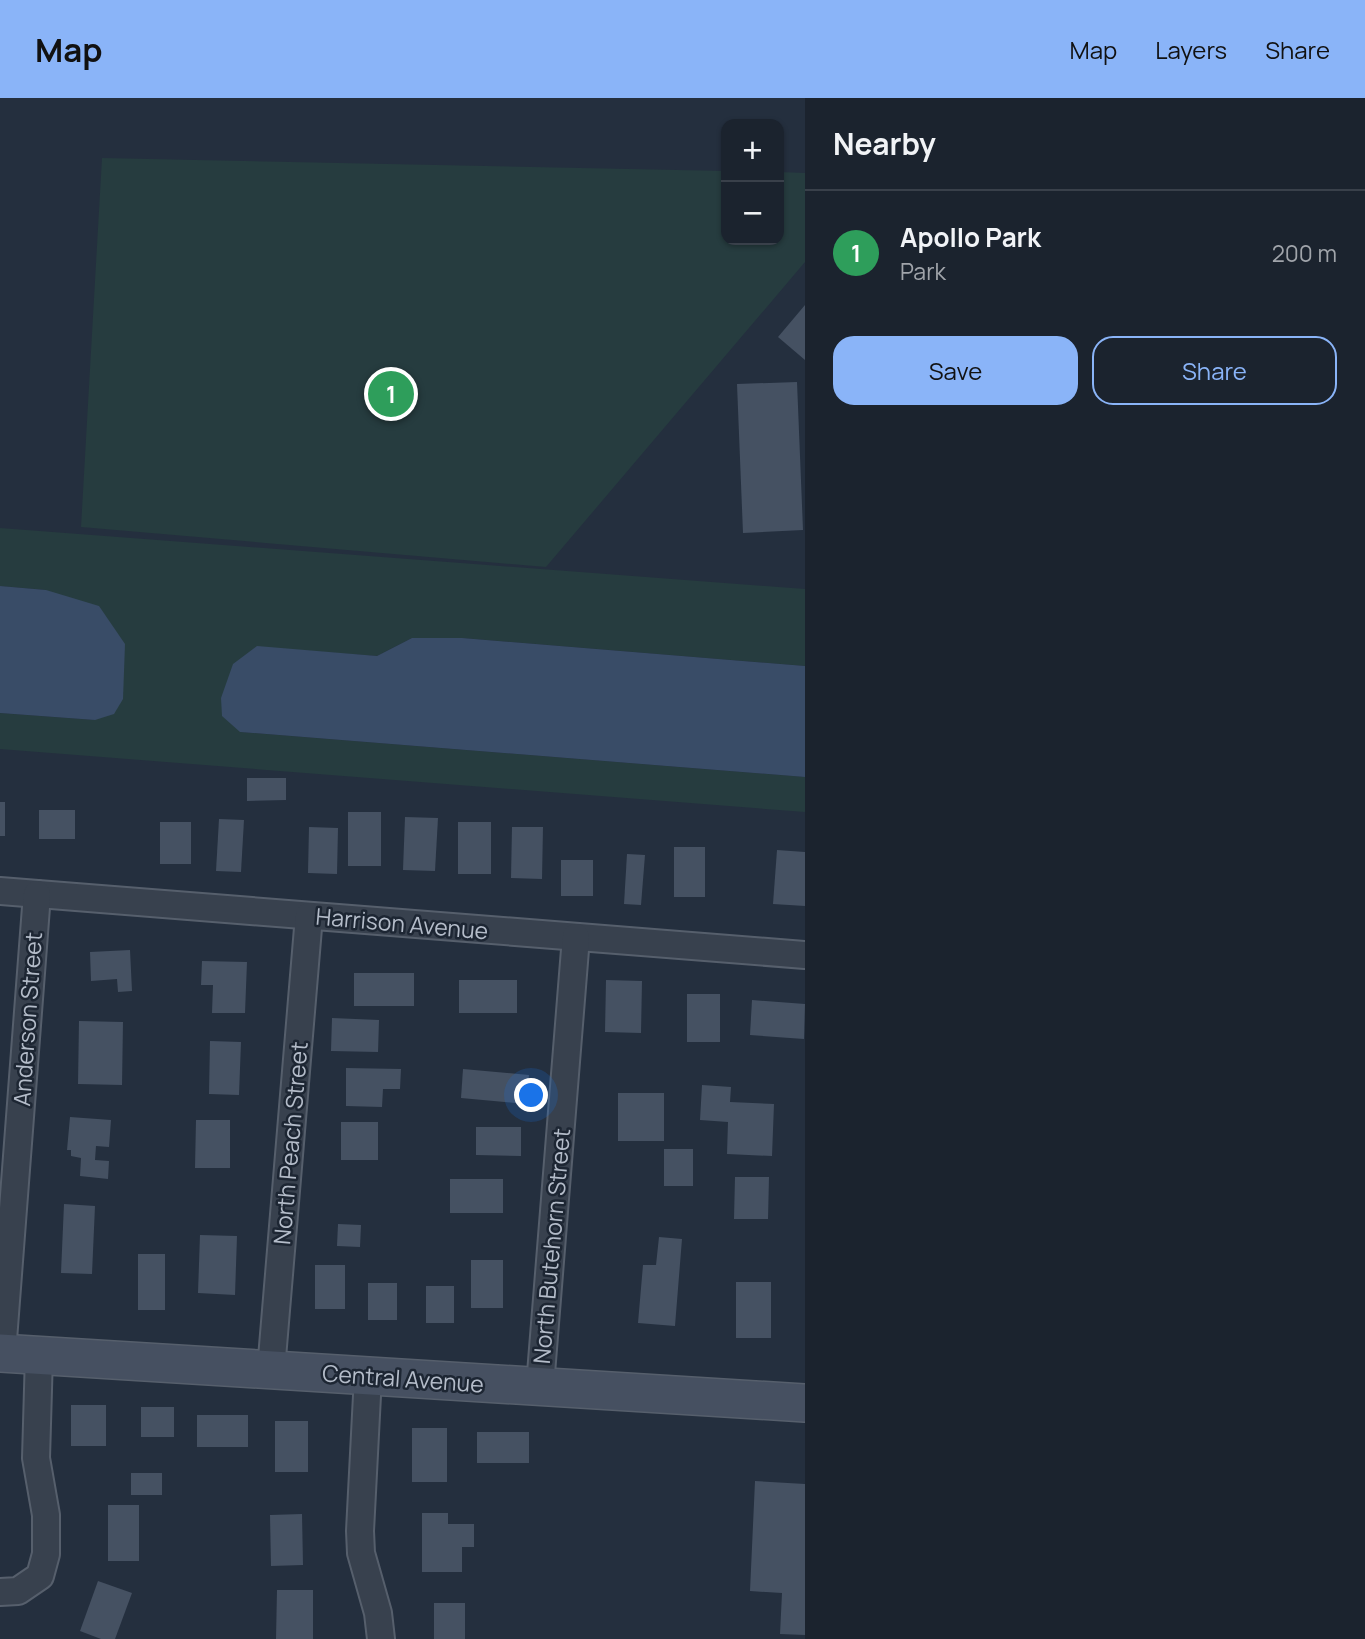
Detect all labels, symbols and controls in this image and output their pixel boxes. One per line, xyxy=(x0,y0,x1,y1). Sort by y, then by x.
text: Map xyxy=(35,27,103,72)
text: Map xyxy=(1070,33,1117,66)
text: Layers xyxy=(1155,33,1227,66)
text: Share xyxy=(1265,33,1330,66)
map controls xyxy=(721,119,784,245)
button: + xyxy=(721,119,784,182)
text: Nearby xyxy=(833,123,936,164)
button: − xyxy=(721,182,784,245)
text: Apollo Park xyxy=(900,219,1041,255)
text: 1 xyxy=(851,237,861,269)
text: 200 m xyxy=(1272,237,1337,269)
text: Park xyxy=(900,255,946,287)
button: Save xyxy=(833,336,1078,405)
button: Share xyxy=(1092,336,1337,405)
pin: 1 xyxy=(368,368,414,420)
street label: Harrison Avenue xyxy=(314,900,490,946)
street label: Anderson Street xyxy=(5,931,49,1107)
street label: North Peach Street xyxy=(265,1040,315,1246)
your location xyxy=(514,1078,548,1112)
street label: North Butehorn Street xyxy=(525,1127,577,1365)
street label: Central Avenue xyxy=(321,1356,485,1400)

